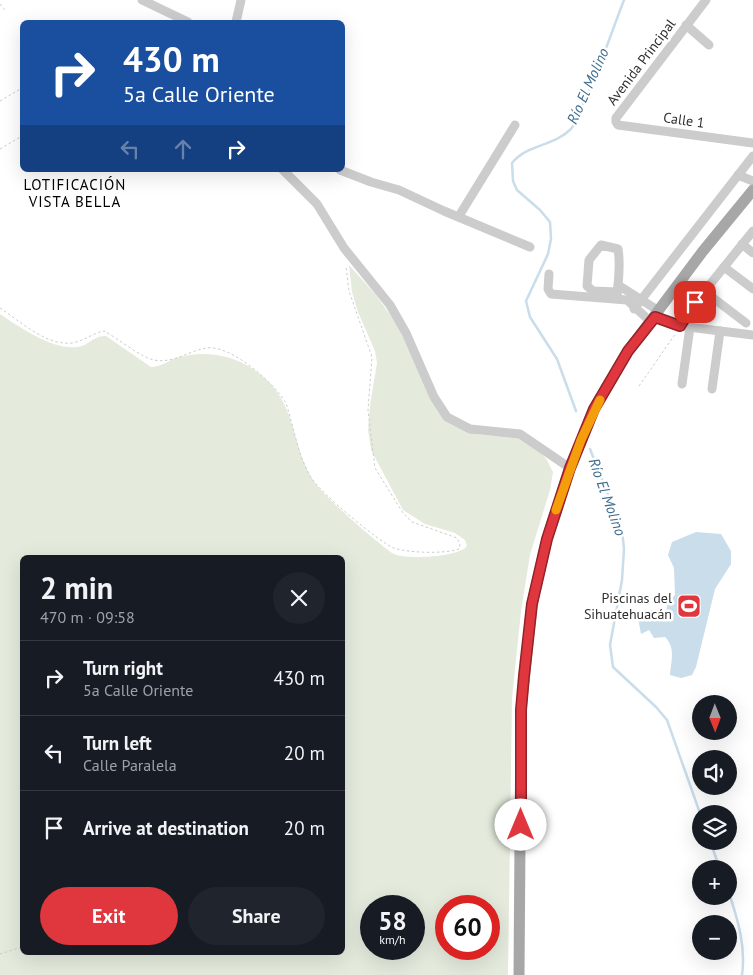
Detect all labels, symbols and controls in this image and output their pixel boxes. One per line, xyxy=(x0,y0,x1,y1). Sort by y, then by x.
street label: Avenida Principal xyxy=(603,15,679,109)
text: 430 m xyxy=(123,36,220,82)
icon: right xyxy=(40,40,105,105)
water label: Río El Molino xyxy=(562,45,613,127)
text: 5a Calle Oriente xyxy=(123,80,275,108)
street label: Calle 1 xyxy=(662,108,706,132)
icon: left xyxy=(116,135,144,163)
icon: ahead xyxy=(169,135,197,163)
icon: right xyxy=(222,135,250,163)
district label: LOTIFICACIÓN VISTA BELLA xyxy=(24,175,126,211)
pin xyxy=(674,281,716,323)
icon: arrive xyxy=(681,288,709,316)
water label: Río El Molino xyxy=(585,455,630,538)
text: 2 min xyxy=(40,568,113,607)
button: close xyxy=(273,572,325,624)
place label: Piscinas del Sihuatehuacán xyxy=(584,589,672,623)
sports icon: Piscinas del Sihuatehuacán xyxy=(676,593,702,619)
text: 470 m · 09:58 xyxy=(40,607,135,627)
text: Turn right xyxy=(83,656,163,680)
icon: right xyxy=(40,664,68,692)
text: 430 m xyxy=(273,666,325,690)
text: 5a Calle Oriente xyxy=(83,680,193,700)
north arrow xyxy=(692,695,738,740)
map controls xyxy=(692,695,737,960)
text: Turn left xyxy=(83,731,152,755)
icon: left xyxy=(40,739,68,767)
text: 20 m xyxy=(284,741,325,765)
button: sound xyxy=(692,750,737,795)
text: Calle Paralela xyxy=(83,755,177,775)
position arrow xyxy=(494,798,546,850)
button: layers xyxy=(692,805,737,850)
icon: arrive xyxy=(40,814,68,842)
text: Arrive at destination xyxy=(83,816,249,840)
text: 20 m xyxy=(284,816,325,840)
button: + xyxy=(692,860,737,905)
button: Exit xyxy=(40,887,178,945)
button: Share xyxy=(188,887,325,945)
speed limit sign: 60 xyxy=(435,895,500,960)
text: 58 xyxy=(378,905,407,937)
button: − xyxy=(692,915,737,960)
text: km/h xyxy=(379,932,406,947)

